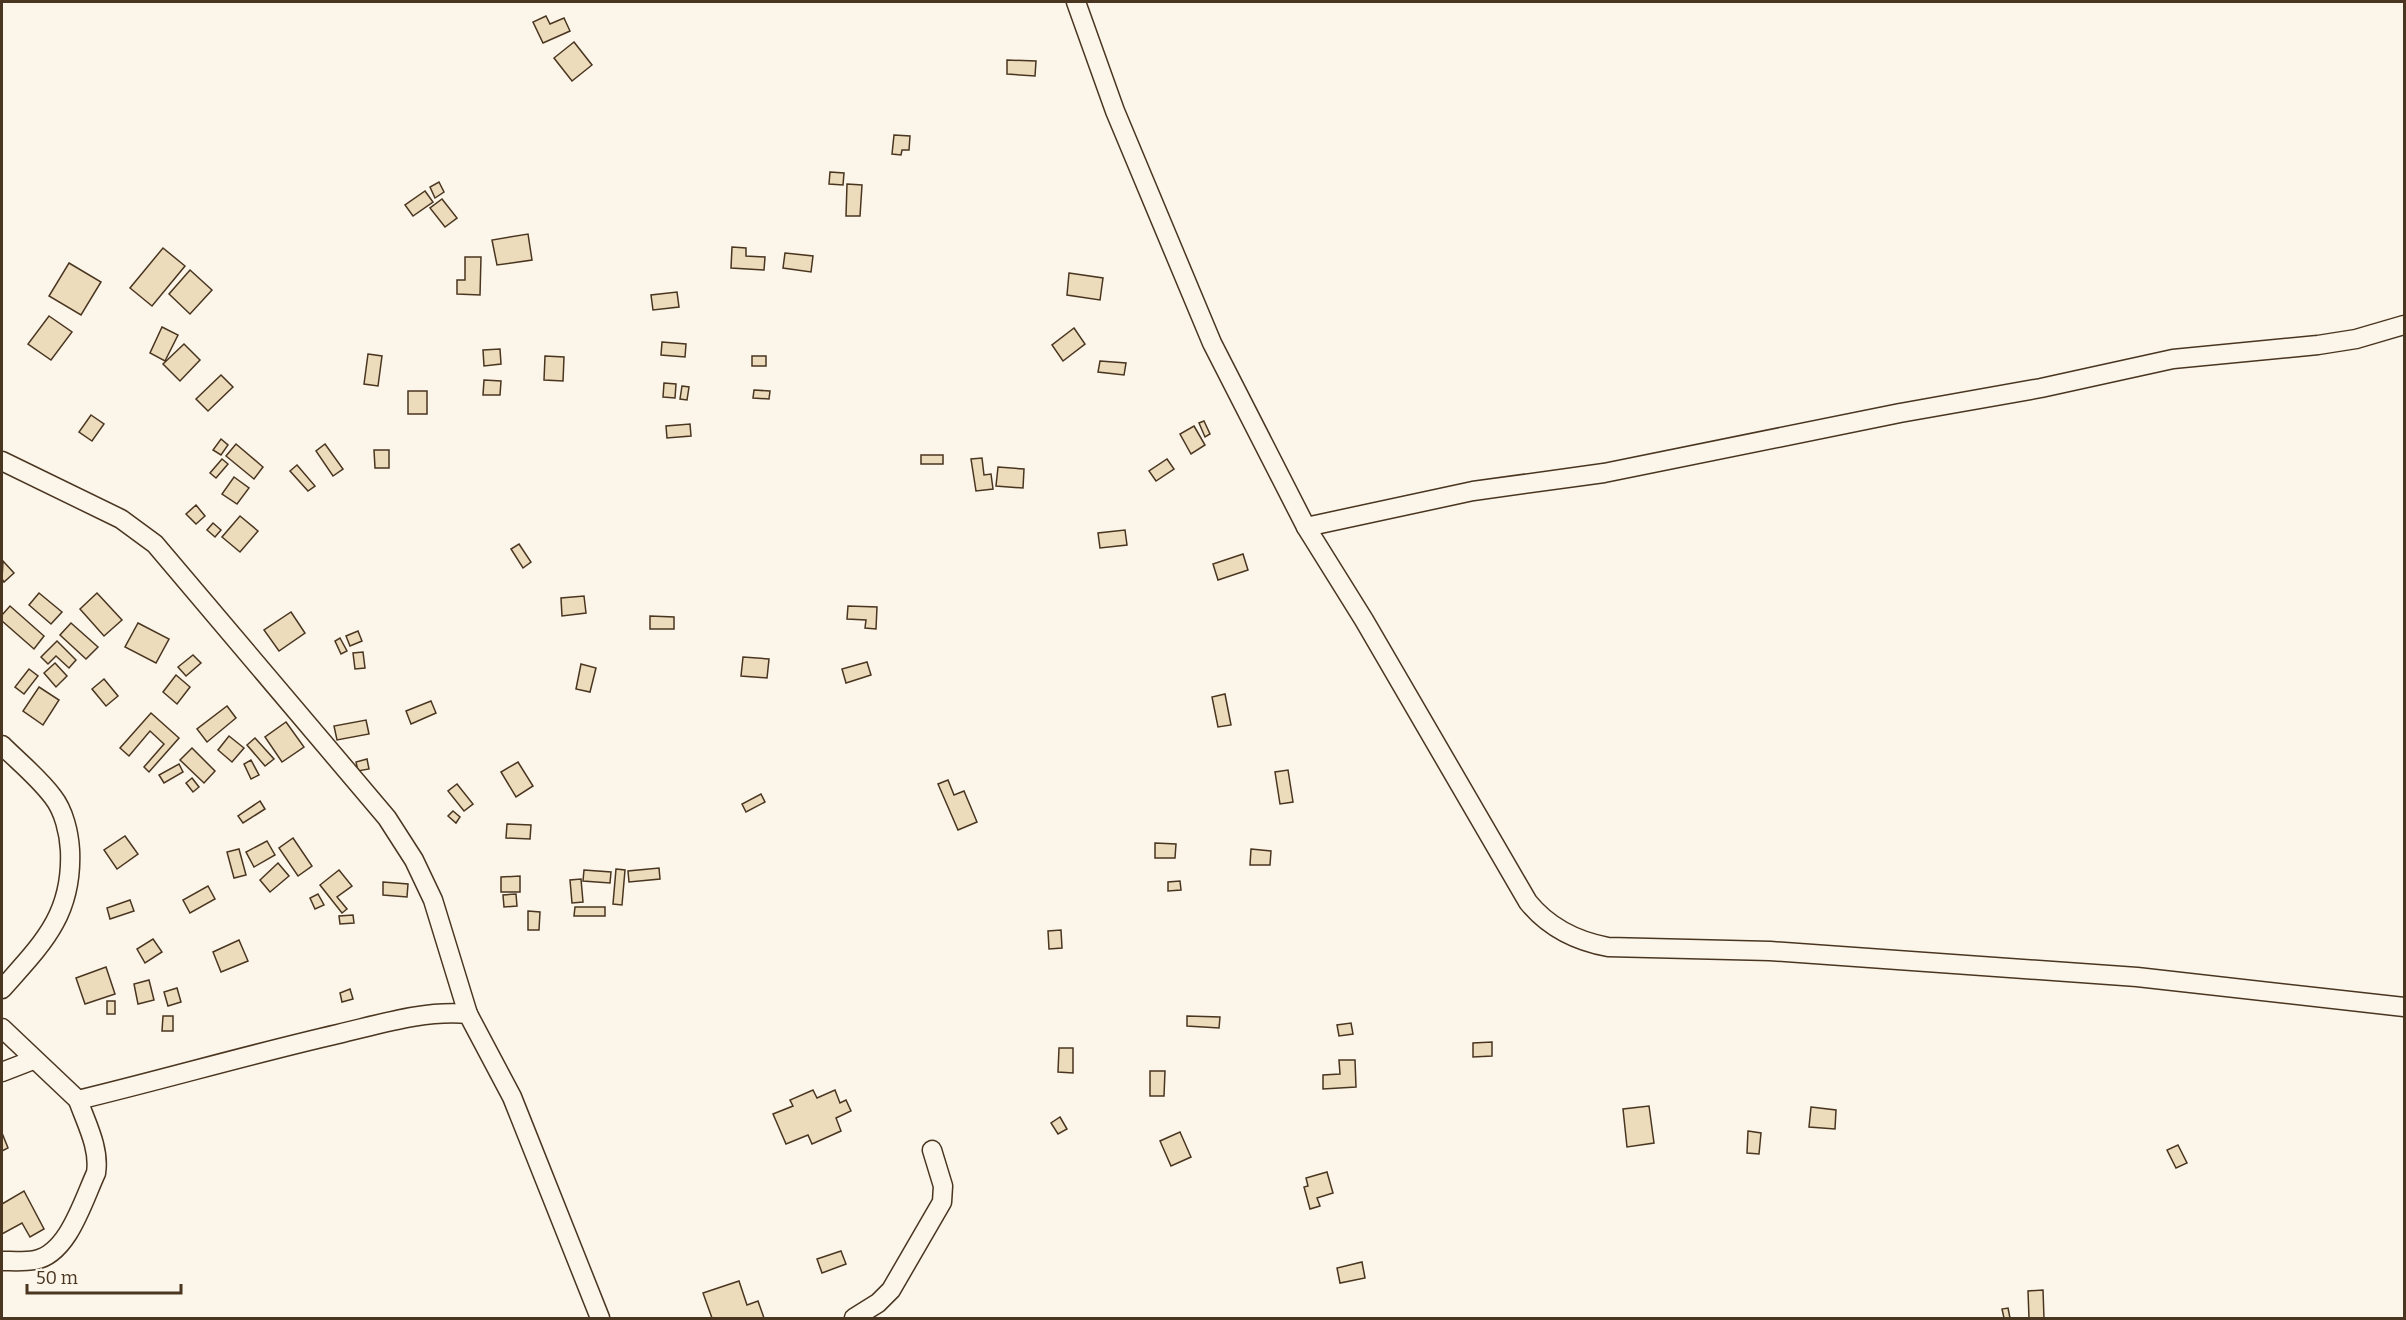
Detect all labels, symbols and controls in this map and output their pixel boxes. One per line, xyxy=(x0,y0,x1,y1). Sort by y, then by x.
scale bar xyxy=(27,1257,182,1295)
text: 50 m xyxy=(36,1267,78,1289)

